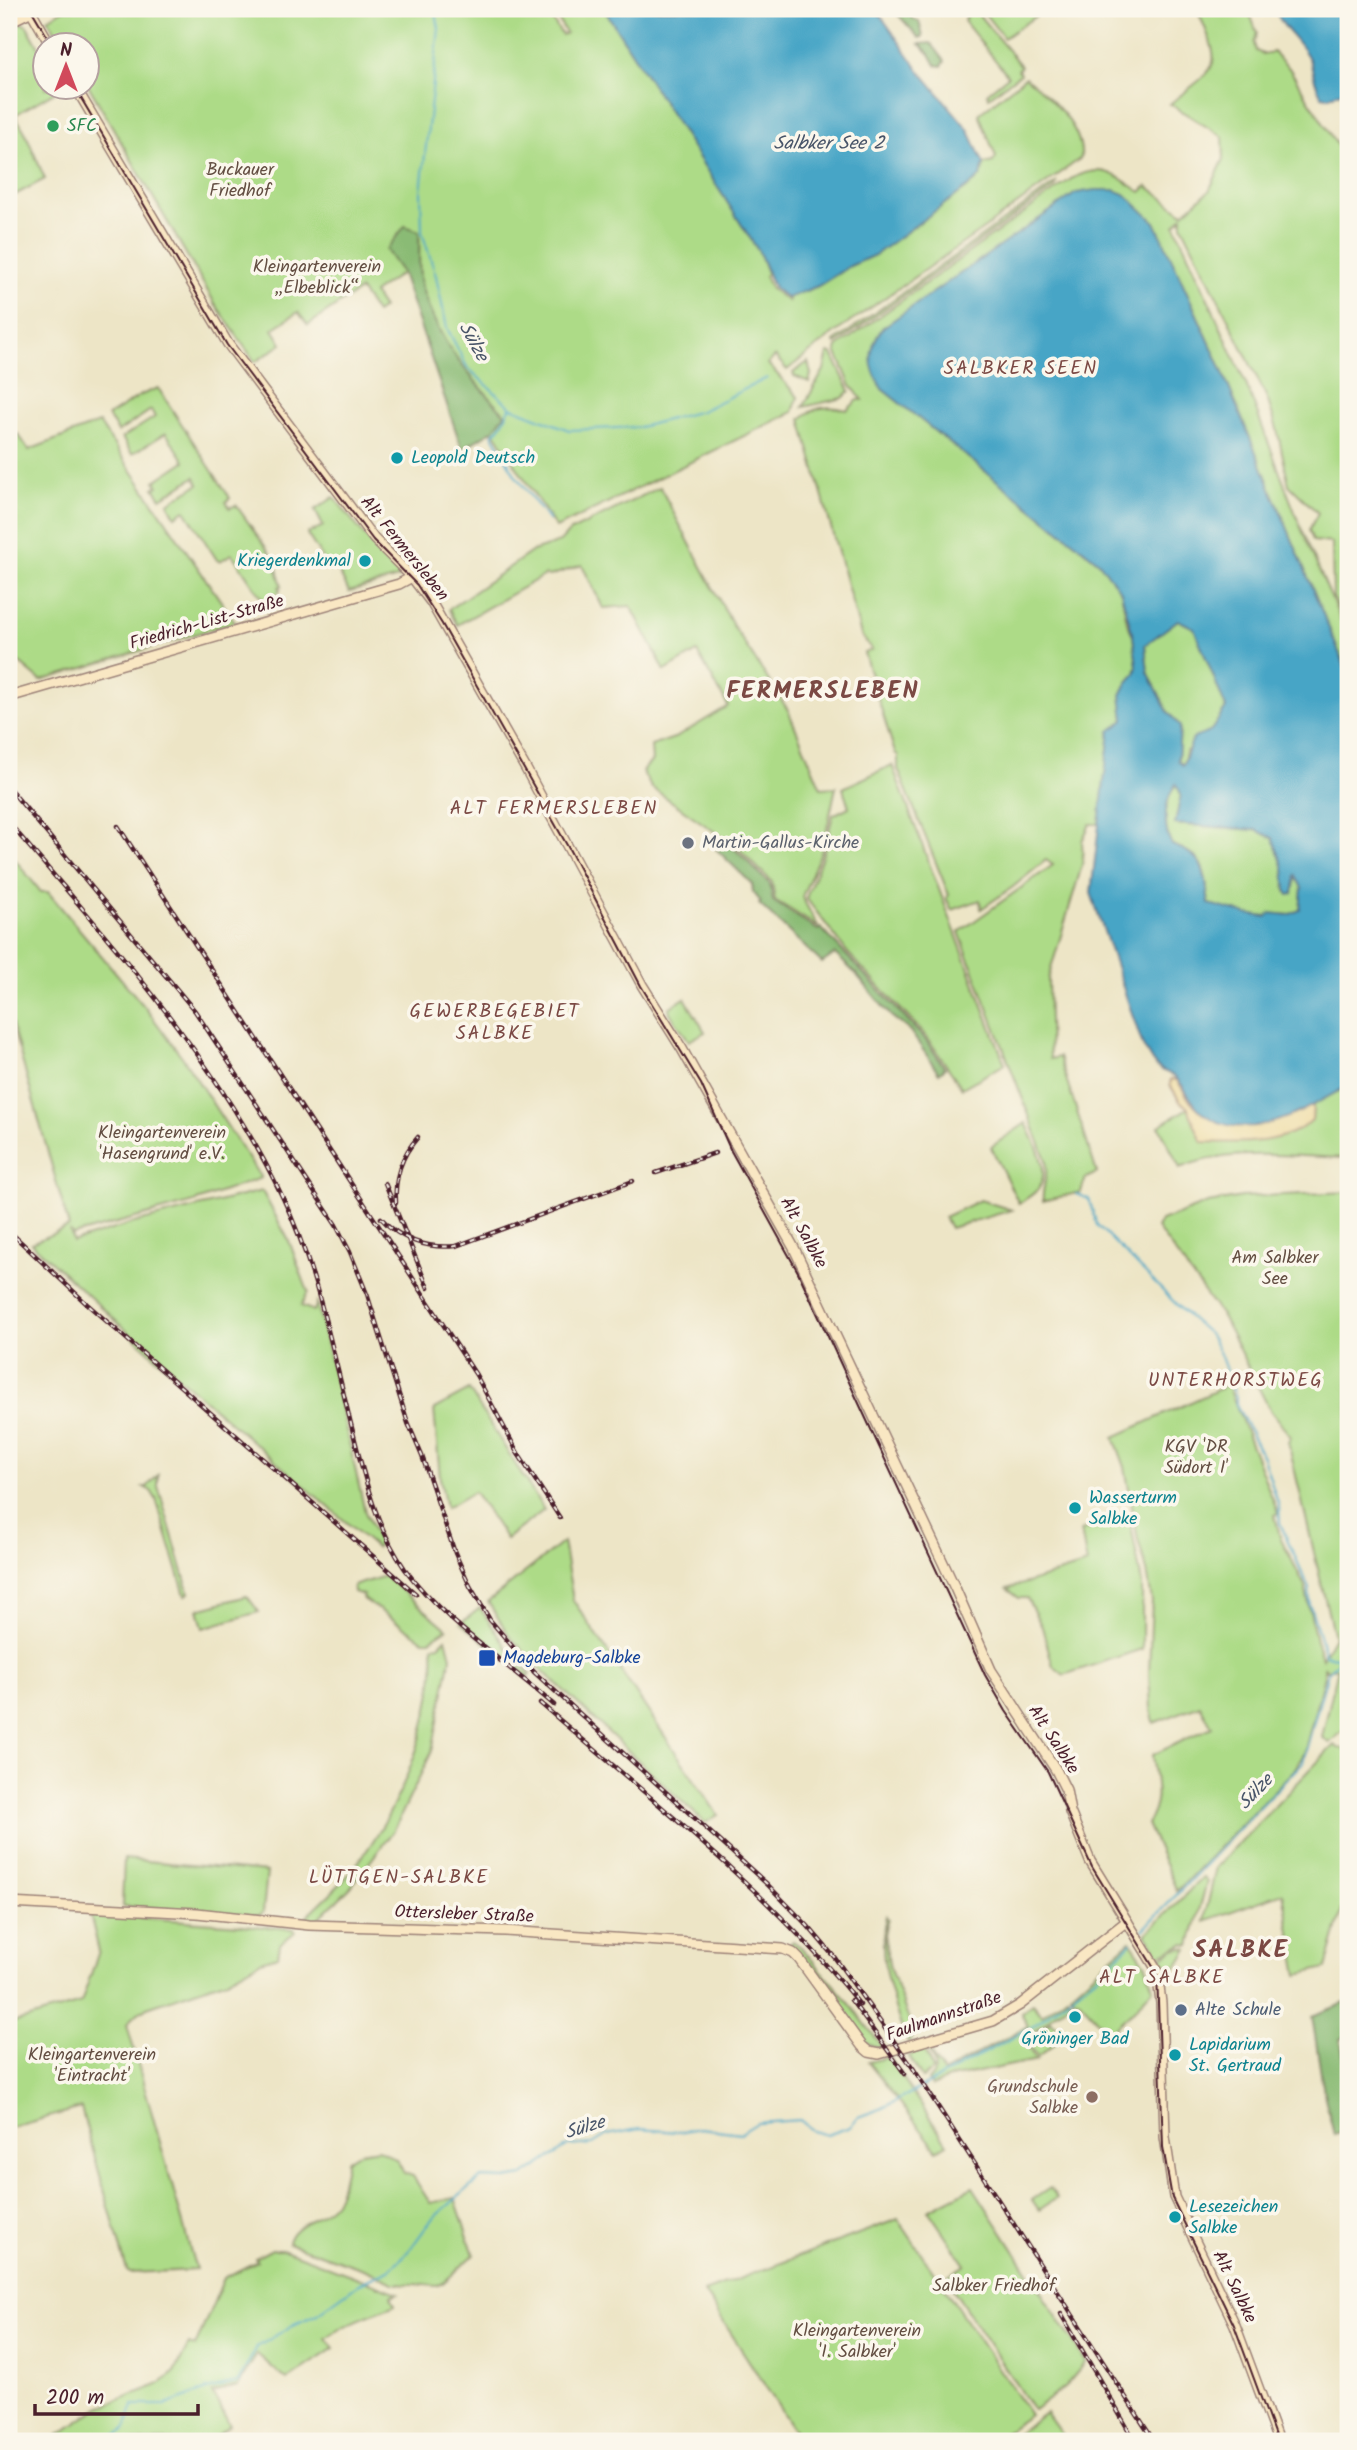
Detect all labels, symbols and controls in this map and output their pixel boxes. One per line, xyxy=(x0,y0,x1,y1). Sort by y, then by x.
north arrow xyxy=(32,32,102,102)
text: N xyxy=(60,36,72,66)
place label: SFC xyxy=(67,112,97,141)
marker: SFC xyxy=(45,118,61,134)
water label: Salbker See 2 xyxy=(774,129,886,159)
park label: Buckauer Friedhof xyxy=(206,156,275,206)
park label: Kleingartenverein „Elbeblick“ xyxy=(253,253,381,303)
water label: Sülze xyxy=(450,317,497,369)
district label: SALBKER SEEN xyxy=(944,354,1098,384)
place label: Leopold Deutsch xyxy=(411,444,535,473)
marker: Leopold Deutsch xyxy=(389,450,405,466)
street label: Alt Fermersleben xyxy=(352,490,456,608)
place label: Kriegerdenkmal xyxy=(237,547,352,576)
marker: Kriegerdenkmal xyxy=(357,553,373,569)
street label: Friedrich-List-Straße xyxy=(126,587,288,659)
district label: FERMERSLEBEN xyxy=(726,672,920,711)
district label: ALT FERMERSLEBEN xyxy=(450,794,658,824)
place label: Martin-Gallus-Kirche xyxy=(702,829,859,858)
marker: Martin-Gallus-Kirche xyxy=(680,835,696,851)
district label: GEWERBEGEBIET SALBKE xyxy=(409,997,581,1049)
park label: Kleingartenverein 'Hasengrund' e.V. xyxy=(98,1119,226,1169)
street label: Alt Salbke xyxy=(771,1192,835,1274)
park label: Am Salbker See xyxy=(1232,1244,1319,1294)
district label: UNTERHORSTWEG xyxy=(1148,1366,1324,1396)
park label: KGV 'DR Südort I' xyxy=(1164,1433,1228,1483)
place label: Wasserturm Salbke xyxy=(1089,1484,1177,1534)
marker: Wasserturm Salbke xyxy=(1067,1500,1083,1516)
place label: Magdeburg-Salbke xyxy=(503,1644,641,1673)
marker: Magdeburg-Salbke xyxy=(477,1648,497,1668)
street label: Alt Salbke xyxy=(1020,1699,1086,1781)
water label: Sülze xyxy=(1231,1765,1283,1817)
district label: LÜTTGEN-SALBKE xyxy=(309,1863,489,1893)
street label: Ottersleber Straße xyxy=(394,1898,534,1932)
district label: SALBKE xyxy=(1193,1931,1289,1970)
district label: ALT SALBKE xyxy=(1099,1963,1225,1993)
street label: Faulmannstraße xyxy=(882,1984,1006,2050)
place label: Alte Schule xyxy=(1195,1996,1281,2025)
marker: Alte Schule xyxy=(1173,2002,1189,2018)
marker: Gröninger Bad xyxy=(1067,2009,1083,2025)
place label: Gröninger Bad xyxy=(1021,2025,1130,2054)
place label: Lapidarium St. Gertraud xyxy=(1189,2031,1282,2081)
park label: Kleingartenverein 'Eintracht' xyxy=(28,2041,156,2091)
marker: Lapidarium St. Gertraud xyxy=(1167,2047,1183,2063)
place label: Grundschule Salbke xyxy=(987,2073,1078,2123)
marker: Grundschule Salbke xyxy=(1084,2089,1100,2105)
water label: Sülze xyxy=(561,2107,611,2148)
place label: Lesezeichen Salbke xyxy=(1189,2193,1278,2243)
marker: Lesezeichen Salbke xyxy=(1167,2209,1183,2225)
street label: Alt Salbke xyxy=(1204,2246,1264,2328)
park label: Salbker Friedhof xyxy=(933,2272,1058,2301)
park label: Kleingartenverein 'I. Salbker' xyxy=(793,2317,921,2367)
scale bar xyxy=(35,2373,198,2417)
text: 200 m xyxy=(46,2382,104,2415)

